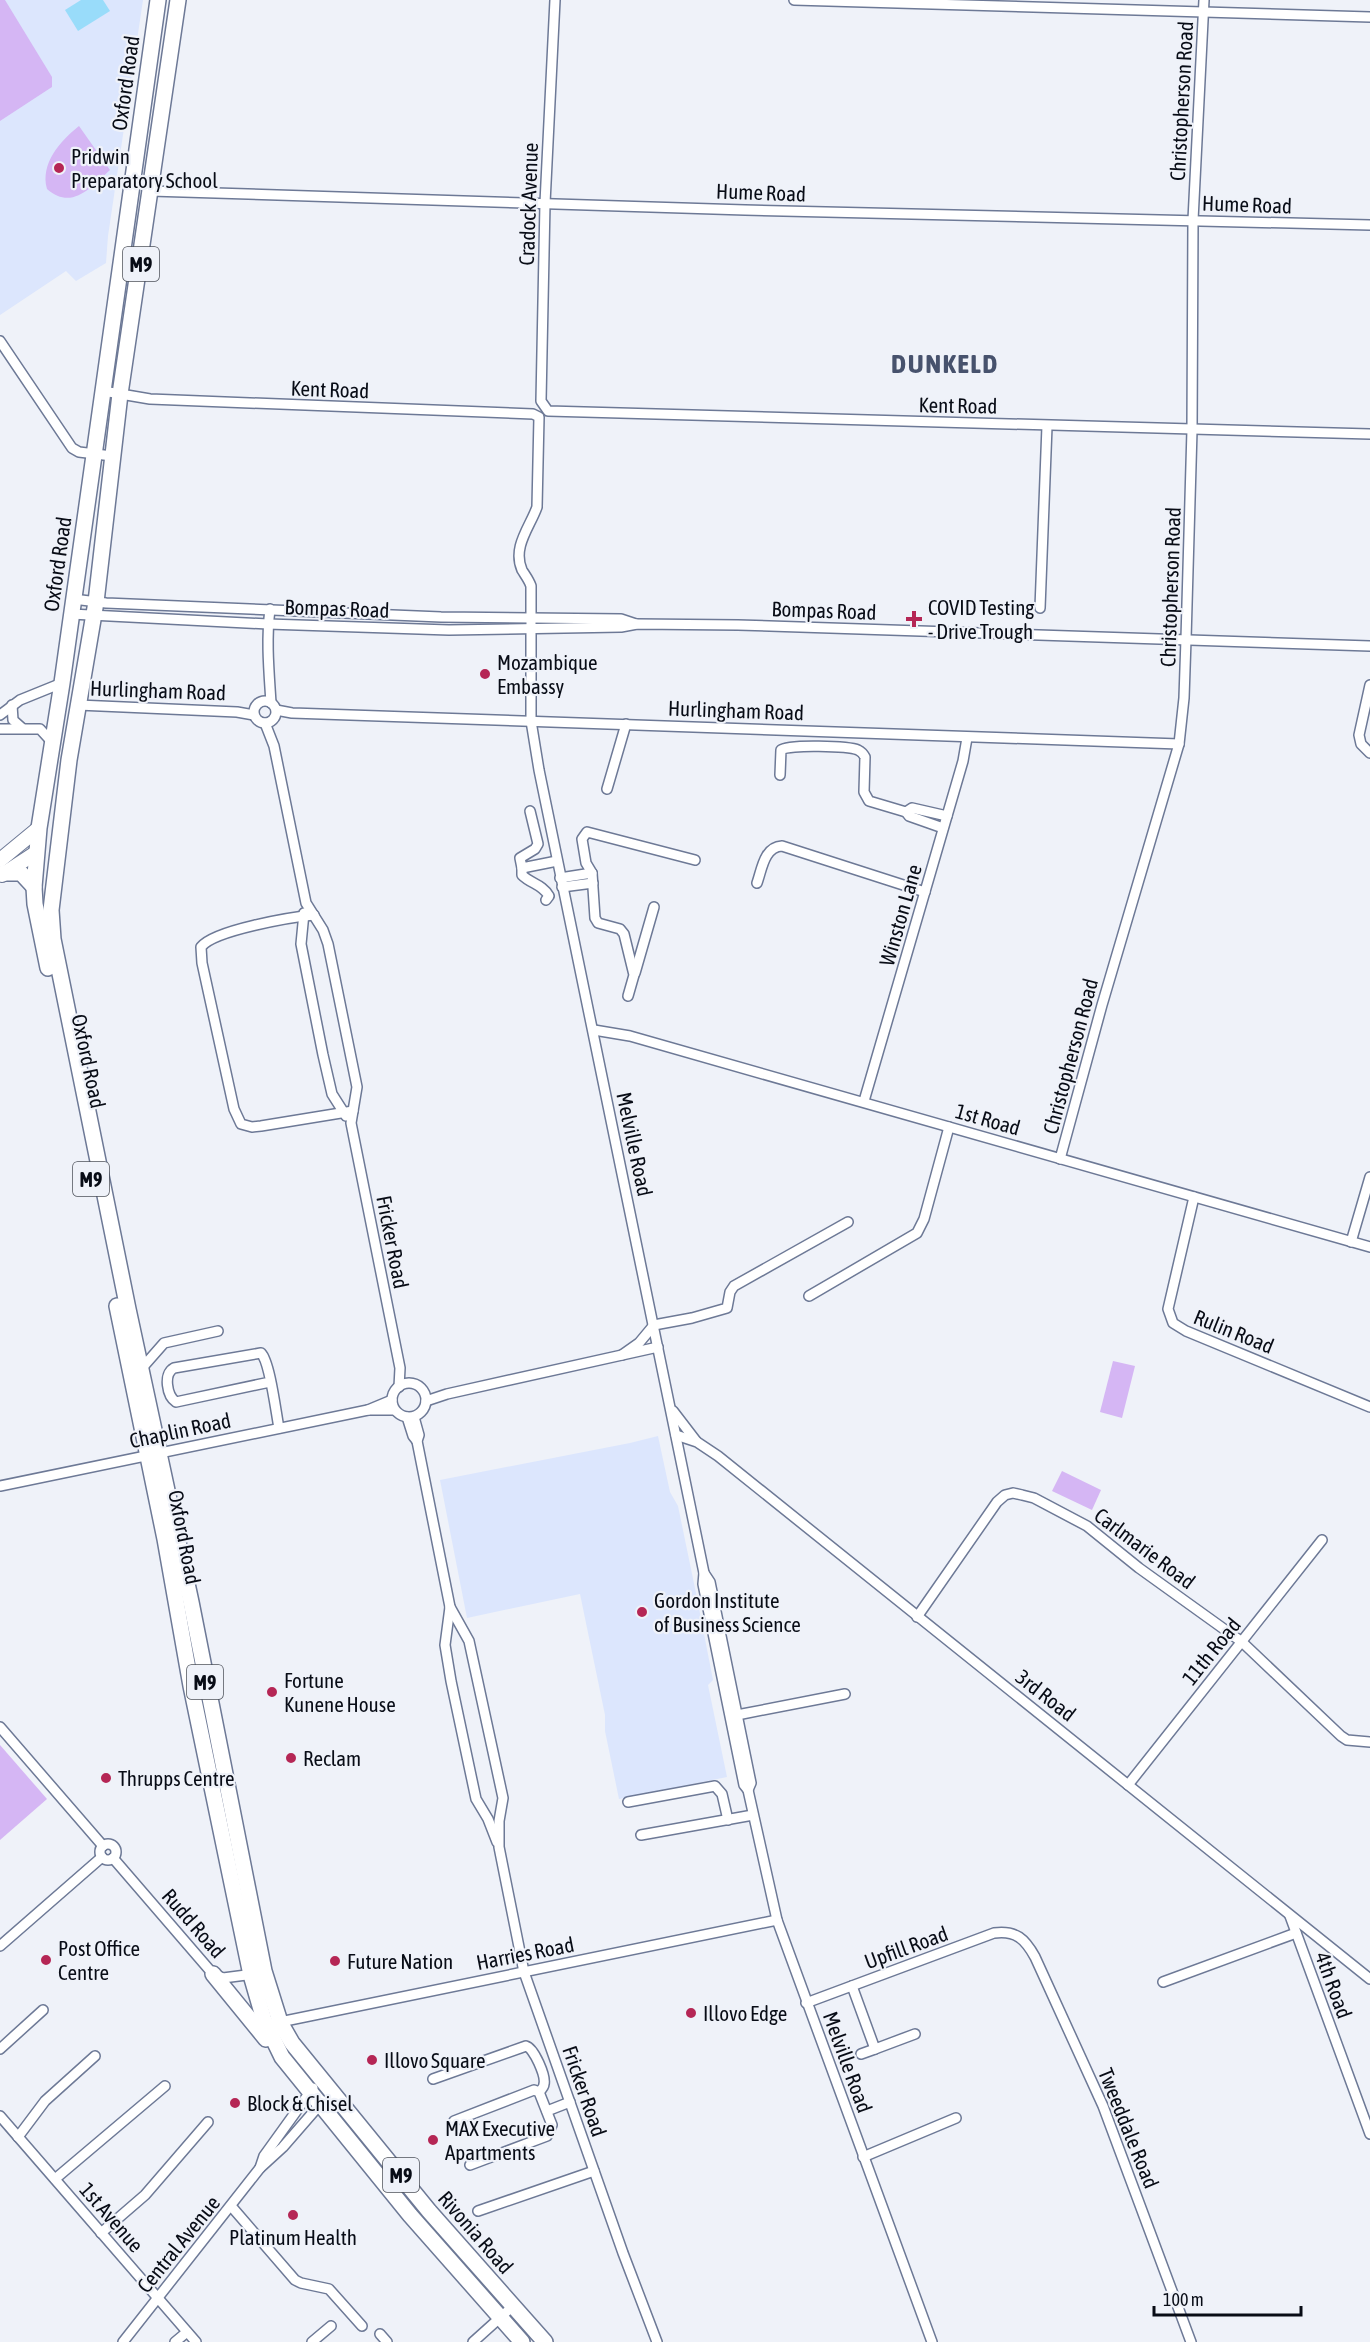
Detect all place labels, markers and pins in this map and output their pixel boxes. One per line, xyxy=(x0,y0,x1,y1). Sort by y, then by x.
place label: Pridwin Preparatory School xyxy=(71,144,218,192)
marker: Pridwin Preparatory School xyxy=(52,161,66,175)
place label: COVID Testing - Drive Trough xyxy=(928,595,1034,643)
marker: COVID Testing - Drive Trough xyxy=(905,610,923,628)
place label: Mozambique Embassy xyxy=(497,650,598,698)
marker: Mozambique Embassy xyxy=(478,667,492,681)
place label: Gordon Institute of Business Science xyxy=(654,1588,801,1636)
marker: Gordon Institute of Business Science xyxy=(635,1605,649,1619)
place label: Fortune Kunene House xyxy=(284,1668,396,1716)
marker: Fortune Kunene House xyxy=(265,1685,279,1699)
place label: Reclam xyxy=(303,1746,361,1770)
marker: Reclam xyxy=(284,1751,298,1765)
place label: Thrupps Centre xyxy=(118,1766,234,1790)
marker: Thrupps Centre xyxy=(99,1771,113,1785)
place label: Post Office Centre xyxy=(58,1936,140,1984)
place label: Future Nation xyxy=(347,1949,453,1973)
marker: Post Office Centre xyxy=(39,1953,53,1967)
marker: Future Nation xyxy=(328,1954,342,1968)
place label: Illovo Edge xyxy=(703,2001,787,2025)
marker: Illovo Edge xyxy=(684,2006,698,2020)
place label: Illovo Square xyxy=(384,2048,486,2072)
marker: Illovo Square xyxy=(365,2053,379,2067)
place label: Block & Chisel xyxy=(247,2091,353,2115)
marker: Block & Chisel xyxy=(228,2096,242,2110)
place label: MAX Executive Apartments xyxy=(445,2116,555,2164)
marker: MAX Executive Apartments xyxy=(426,2133,440,2147)
marker: Platinum Health xyxy=(286,2208,300,2222)
place label: Platinum Health xyxy=(229,2225,357,2249)

